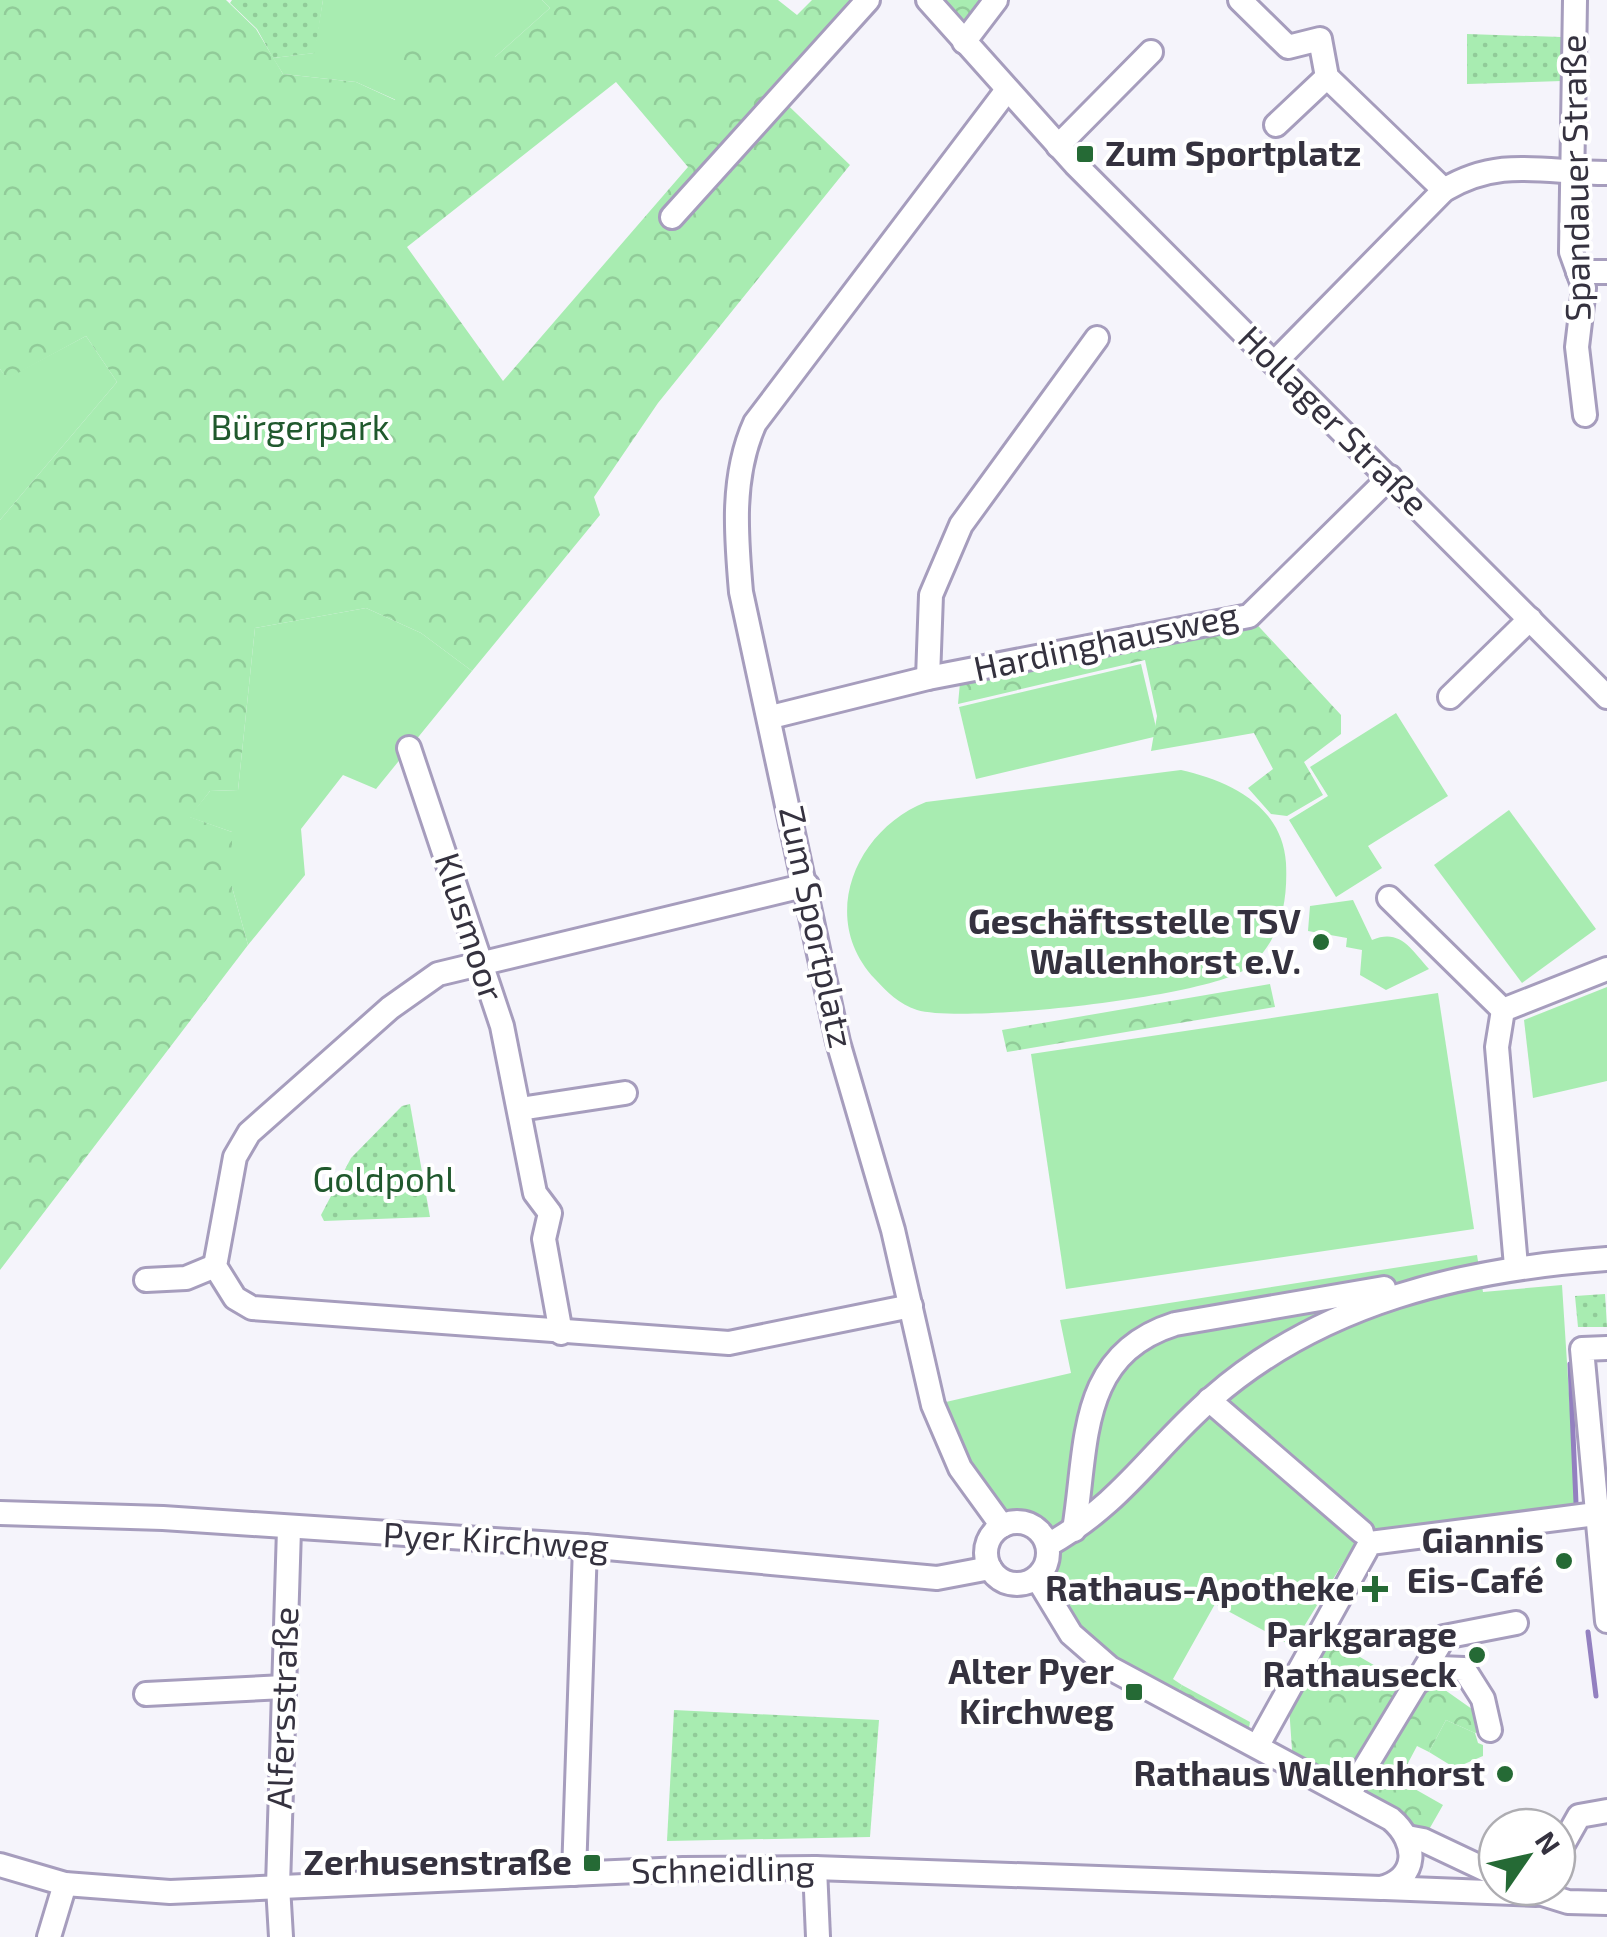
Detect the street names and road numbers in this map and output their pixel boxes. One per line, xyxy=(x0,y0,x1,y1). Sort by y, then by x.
street label: Spandauer Straße xyxy=(1550,34,1598,322)
street label: Hollager Straße xyxy=(1231,316,1438,523)
street label: Hardinghausweg xyxy=(970,592,1242,689)
street label: Zum Sportplatz xyxy=(772,802,864,1052)
street label: Klusmoor xyxy=(427,847,515,1006)
street label: Pyer Kirchweg xyxy=(382,1512,610,1566)
street label: Alfersstraße xyxy=(256,1606,306,1810)
street label: Schneidling xyxy=(631,1845,815,1891)

